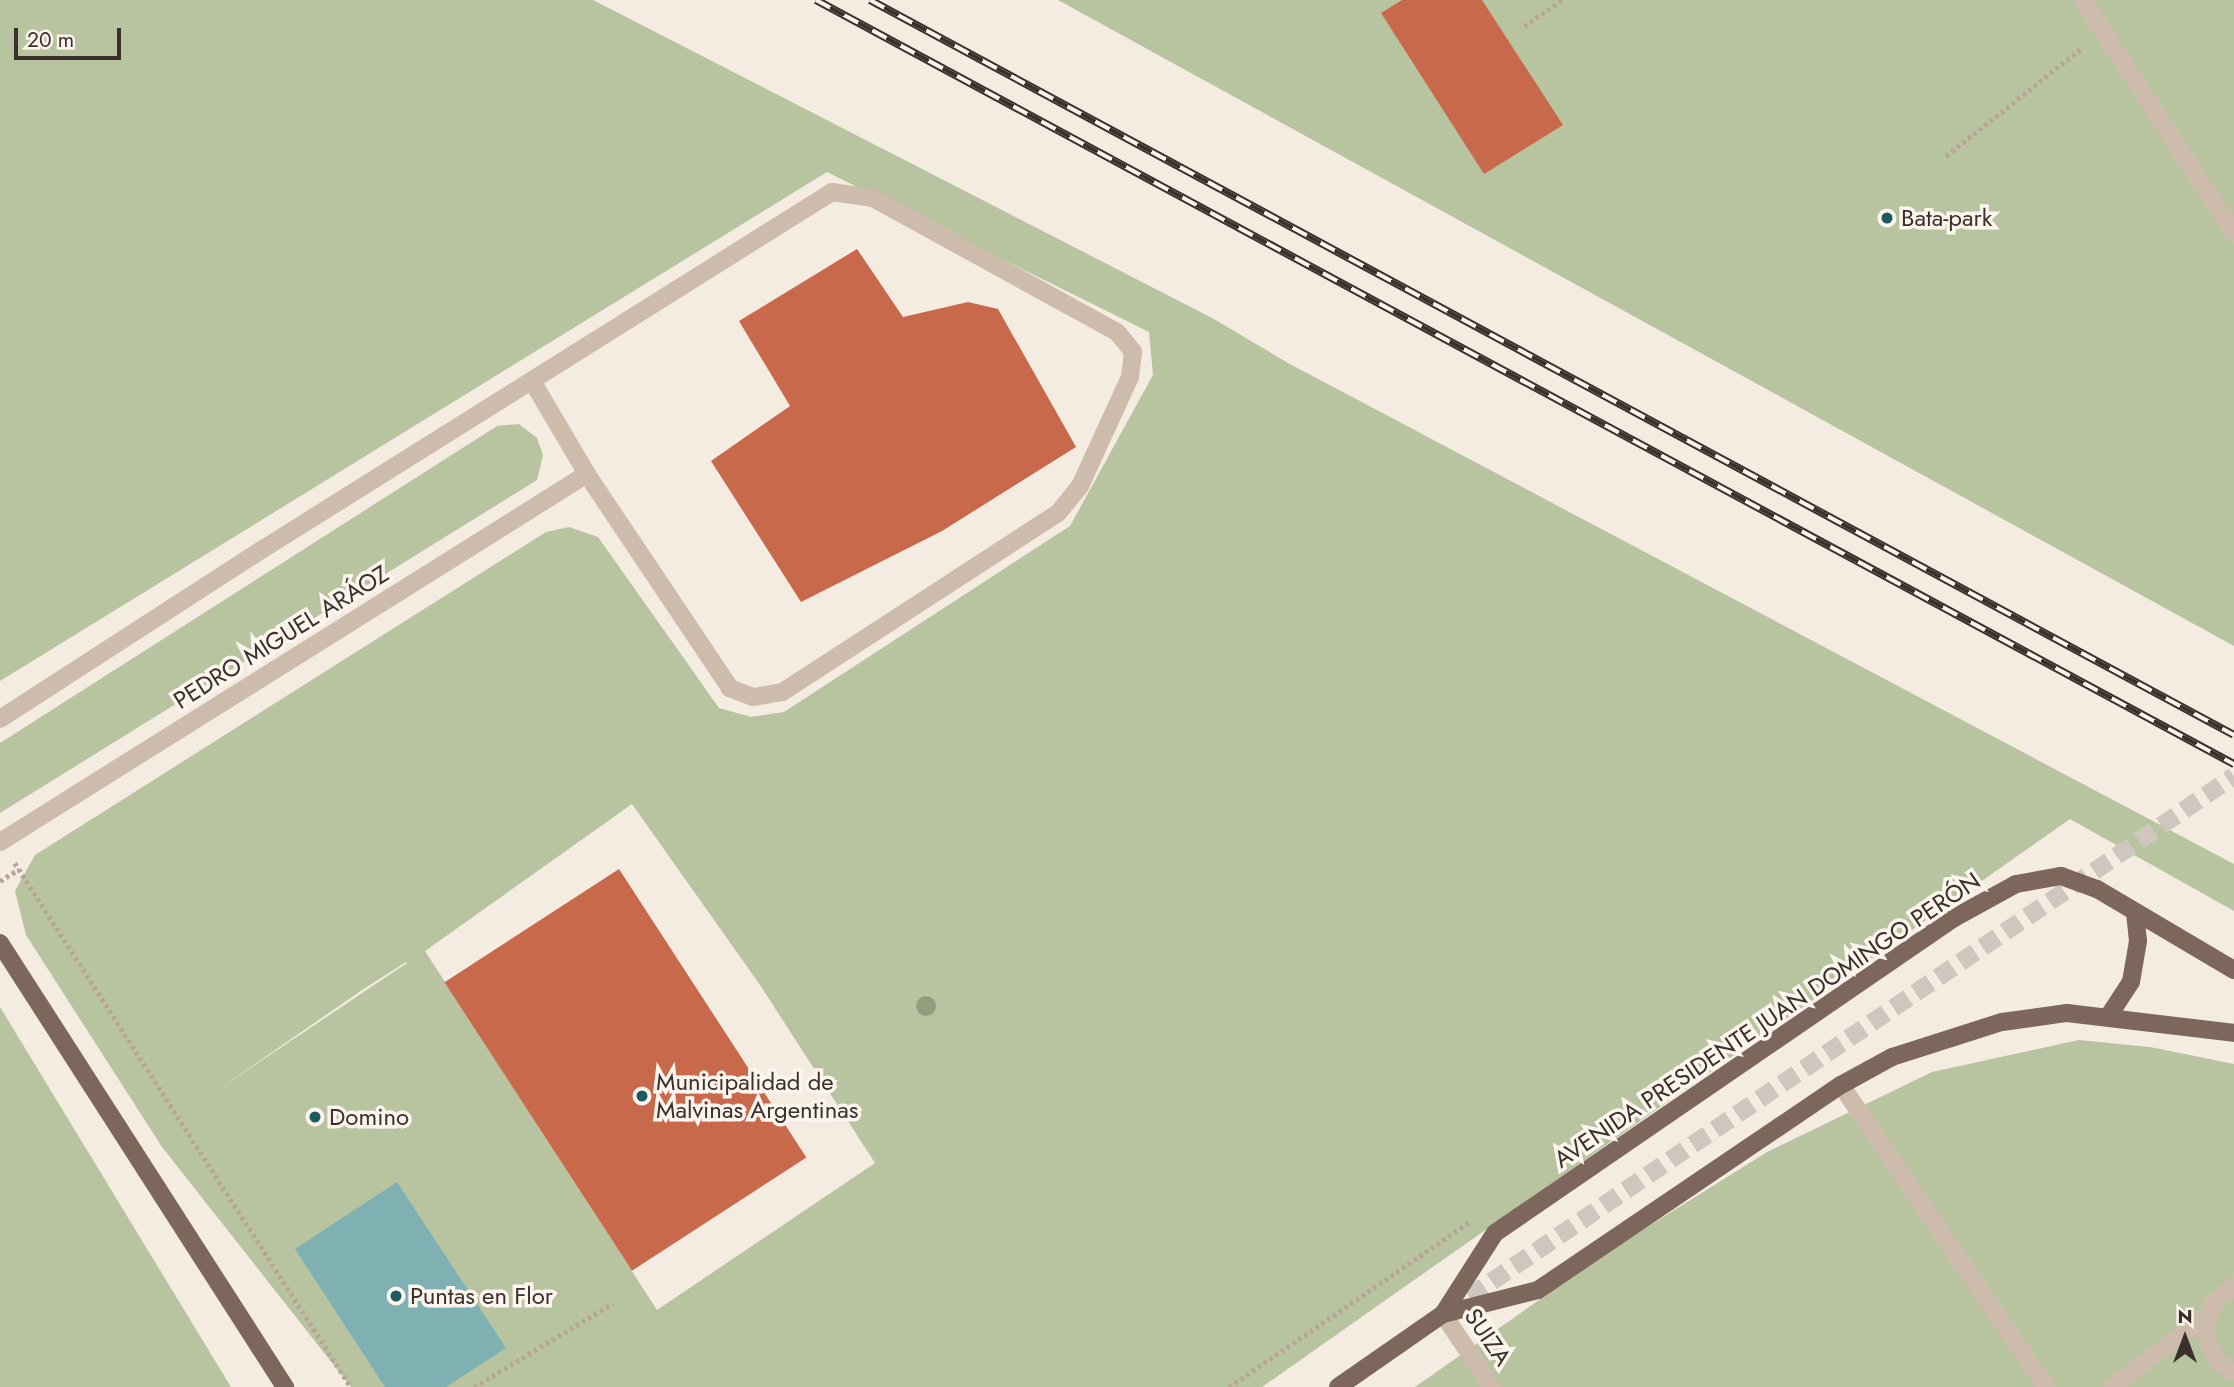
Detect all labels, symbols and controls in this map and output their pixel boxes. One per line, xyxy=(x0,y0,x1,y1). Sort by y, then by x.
scale bar xyxy=(18,14,124,58)
text: 20 m xyxy=(27,25,74,55)
place label: Bata-park xyxy=(1901,204,1992,232)
marker: Bata-park xyxy=(1879,210,1895,226)
street label: PEDRO MIGUEL ARÁOZ xyxy=(168,559,394,715)
street label: AVENIDA PRESIDENTE JUAN DOMINGO PERÓN xyxy=(1548,866,1986,1174)
place label: Municipalidad de Malvinas Argentinas xyxy=(656,1068,858,1124)
marker: Municipalidad de Malvinas Argentinas xyxy=(634,1088,650,1104)
place label: Domino xyxy=(329,1103,409,1131)
marker: Domino xyxy=(307,1109,323,1125)
place label: Puntas en Flor xyxy=(410,1282,553,1310)
marker: Puntas en Flor xyxy=(388,1288,404,1304)
street label: SUIZA xyxy=(1458,1303,1518,1371)
north arrow xyxy=(2150,1303,2220,1373)
text: N xyxy=(2177,1303,2193,1330)

